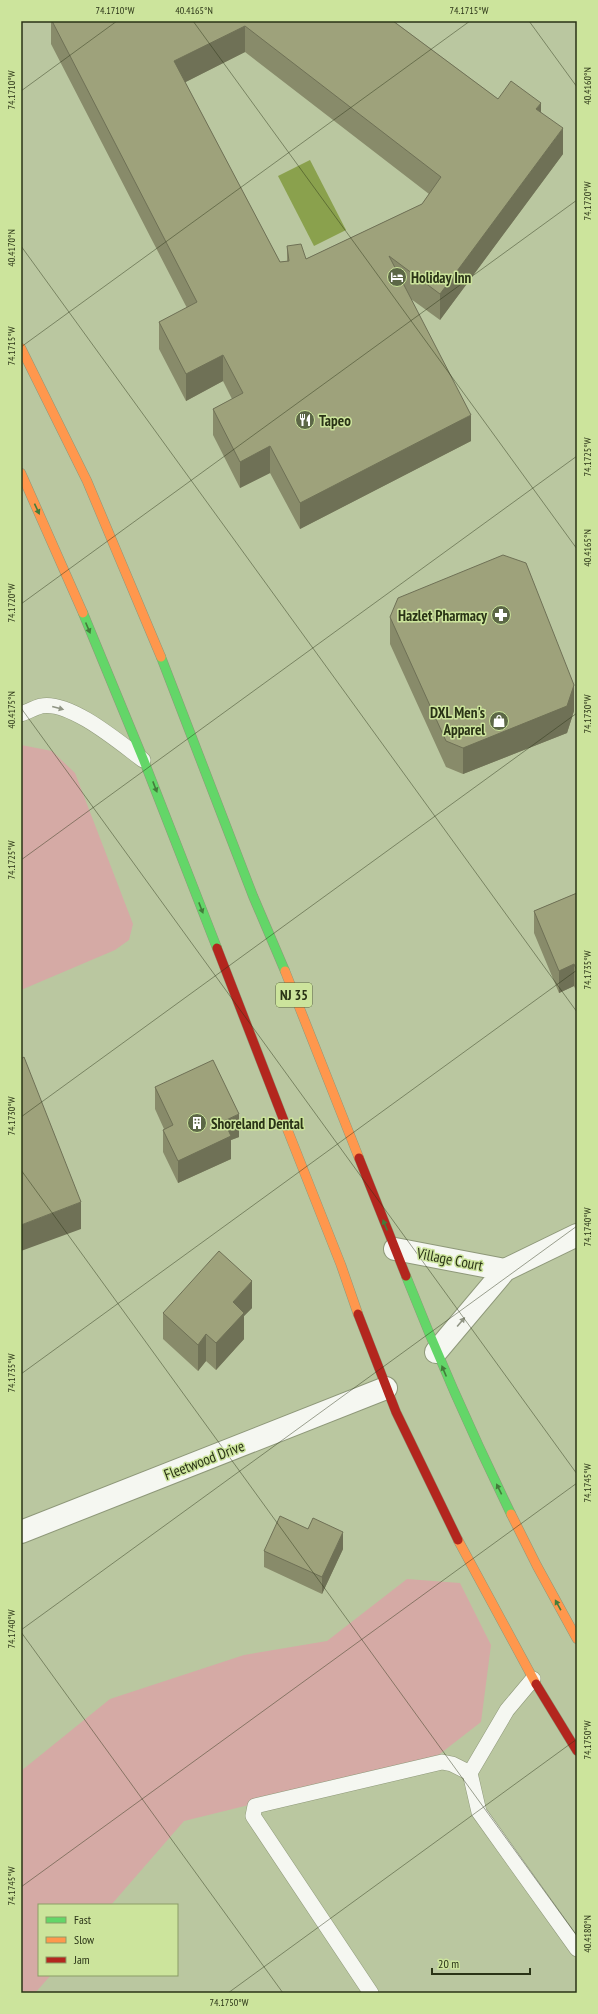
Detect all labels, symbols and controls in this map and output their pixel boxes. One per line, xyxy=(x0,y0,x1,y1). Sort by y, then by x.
text: 74.1710°W xyxy=(96,4,135,17)
text: 40.4165°N xyxy=(175,4,213,17)
text: 74.1715°W xyxy=(450,4,489,17)
text: 40.4160°N xyxy=(581,67,594,105)
text: 74.1710°W xyxy=(5,70,18,109)
text: 74.1720°W xyxy=(581,181,594,220)
text: 40.4170°N xyxy=(5,229,18,267)
hotel icon: Holiday Inn xyxy=(386,266,408,288)
place label: Holiday Inn xyxy=(411,268,471,287)
text: 74.1715°W xyxy=(5,326,18,365)
restaurant icon: Tapeo xyxy=(294,409,316,431)
place label: Tapeo xyxy=(319,411,351,430)
text: 74.1725°W xyxy=(581,437,594,476)
one-way arrow xyxy=(34,503,40,514)
text: 40.4165°N xyxy=(581,529,594,567)
text: 74.1720°W xyxy=(5,583,18,622)
pharmacy icon: Hazlet Pharmacy xyxy=(490,604,512,626)
place label: Hazlet Pharmacy xyxy=(398,606,488,625)
one-way arrow xyxy=(86,623,92,635)
text: 40.4175°N xyxy=(5,691,18,729)
text: 74.1730°W xyxy=(581,694,594,733)
place label: DXL Men's Apparel xyxy=(430,703,485,739)
one-way arrow xyxy=(52,705,64,711)
shop icon: DXL Men's Apparel xyxy=(488,710,510,732)
one-way arrow xyxy=(152,782,158,794)
text: 74.1725°W xyxy=(5,840,18,879)
one-way arrow xyxy=(199,903,205,915)
text: 74.1735°W xyxy=(581,950,594,989)
road number: NJ 35 xyxy=(276,983,312,1007)
text: 74.1730°W xyxy=(5,1096,18,1135)
building icon: Shoreland Dental xyxy=(186,1112,208,1134)
place label: Shoreland Dental xyxy=(211,1114,304,1133)
text: 74.1740°W xyxy=(581,1207,594,1246)
one-way arrow xyxy=(382,1218,388,1230)
street label: Village Court xyxy=(414,1243,485,1275)
one-way arrow xyxy=(457,1317,466,1327)
text: 74.1735°W xyxy=(5,1353,18,1392)
one-way arrow xyxy=(441,1365,448,1377)
street label: Fleetwood Drive xyxy=(161,1436,247,1484)
text: 74.1745°W xyxy=(581,1463,594,1502)
one-way arrow xyxy=(496,1483,502,1495)
one-way arrow xyxy=(555,1599,562,1611)
text: 74.1740°W xyxy=(5,1609,18,1648)
text: 74.1750°W xyxy=(581,1720,594,1759)
text: 74.1745°W xyxy=(5,1866,18,1905)
legend xyxy=(38,1904,178,1976)
text: Fast xyxy=(74,1912,92,1927)
text: 40.4180°N xyxy=(581,1915,594,1953)
text: Slow xyxy=(74,1932,95,1947)
scale bar xyxy=(432,1950,530,1976)
text: Jam xyxy=(73,1952,90,1967)
text: 20 m xyxy=(438,1956,459,1971)
text: 74.1750°W xyxy=(210,1996,249,2009)

